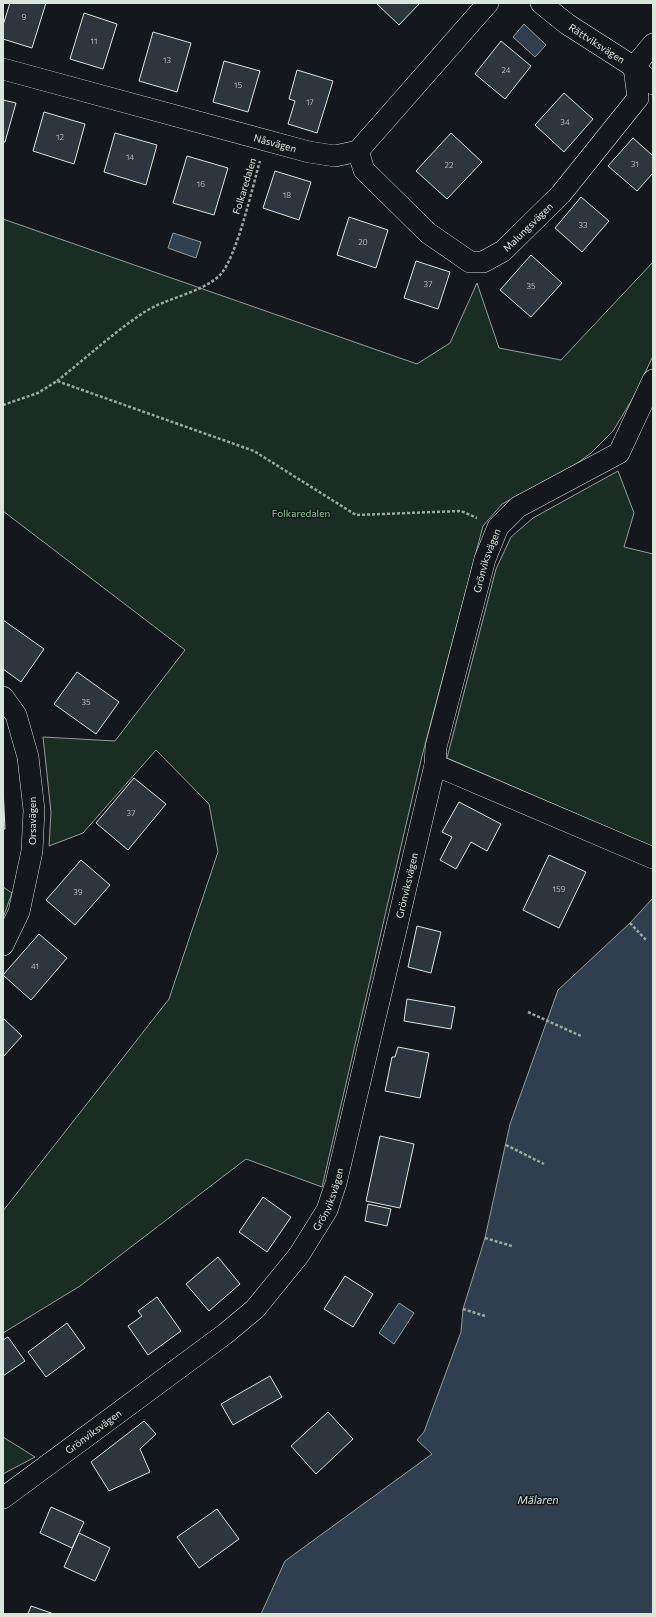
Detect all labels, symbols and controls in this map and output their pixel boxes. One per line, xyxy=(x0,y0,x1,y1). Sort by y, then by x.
house number: 9 xyxy=(22,12,27,22)
street label: Rättviksvägen xyxy=(567,21,627,66)
house number: 11 xyxy=(91,36,97,46)
house number: 13 xyxy=(163,55,171,65)
house number: 24 xyxy=(501,65,511,75)
house number: 15 xyxy=(234,80,242,90)
house number: 17 xyxy=(306,97,314,107)
house number: 34 xyxy=(560,117,570,127)
street label: Nåsvägen xyxy=(252,131,298,154)
house number: 12 xyxy=(56,132,64,142)
house number: 14 xyxy=(126,152,134,162)
street label: Folkaredalen xyxy=(230,156,258,216)
house number: 31 xyxy=(631,159,639,169)
house number: 22 xyxy=(445,160,454,170)
house number: 16 xyxy=(197,179,205,189)
house number: 18 xyxy=(283,190,291,200)
street label: Malungsvägen xyxy=(500,200,555,254)
house number: 33 xyxy=(578,220,588,230)
house number: 20 xyxy=(358,237,368,247)
house number: 37 xyxy=(424,279,432,289)
house number: 35 xyxy=(526,281,536,291)
park label: Folkaredalen xyxy=(272,507,330,519)
street label: Grönviksvägen xyxy=(470,527,503,594)
house number: 35 xyxy=(81,697,91,707)
street label: Orsavägen xyxy=(26,797,38,845)
house number: 37 xyxy=(127,808,135,818)
street label: Grönviksvägen xyxy=(393,851,420,919)
house number: 159 xyxy=(553,884,566,894)
house number: 39 xyxy=(73,887,83,897)
house number: 41 xyxy=(31,961,39,971)
street label: Grönviksvägen xyxy=(310,1167,345,1233)
street label: Grönviksvägen xyxy=(63,1407,124,1456)
water label: Mälaren xyxy=(518,1493,558,1506)

